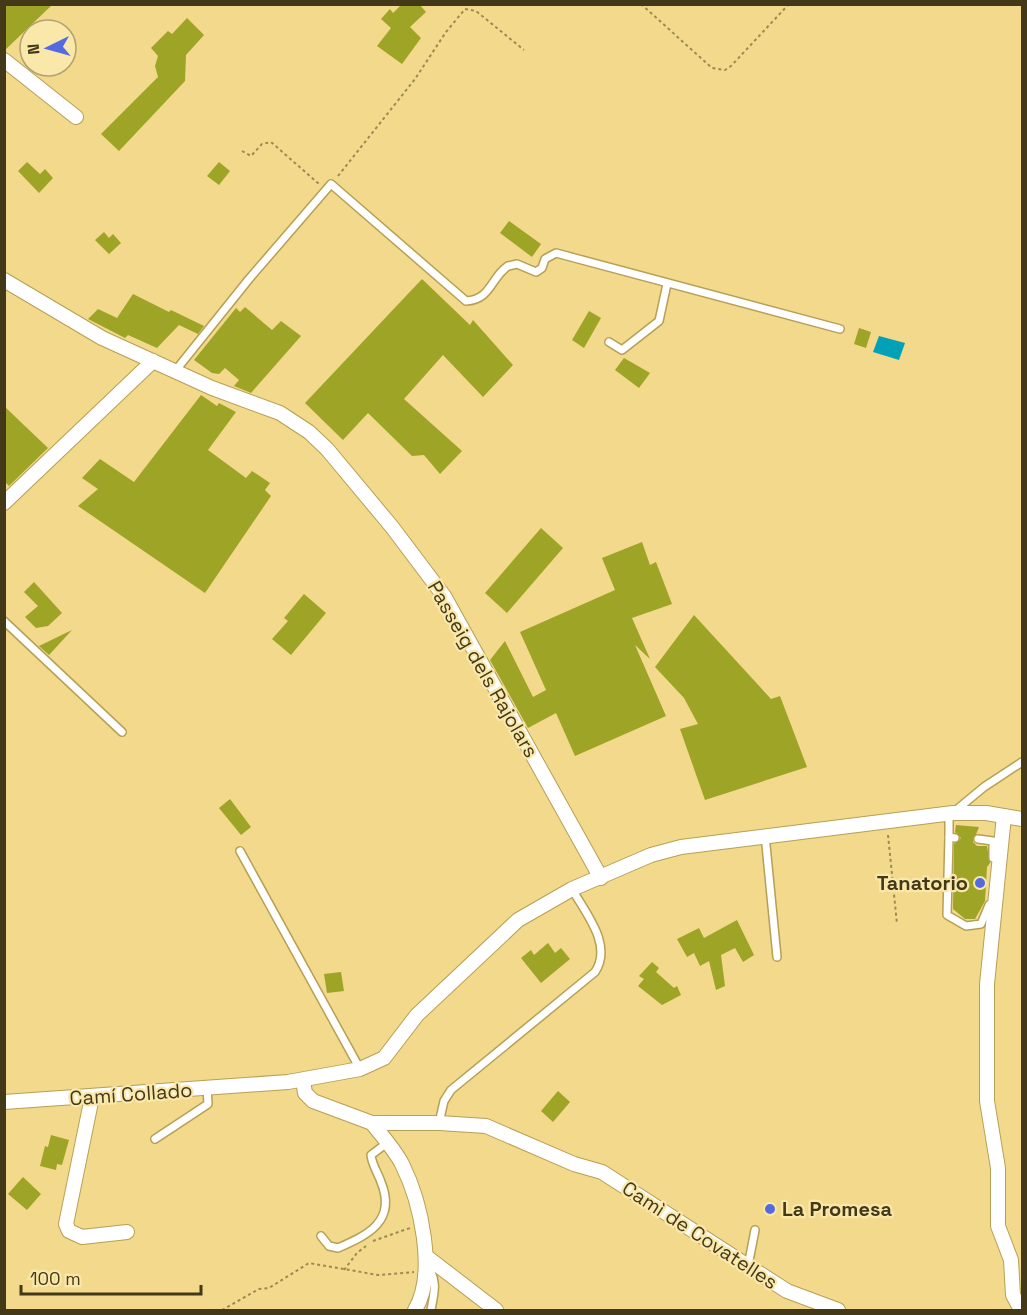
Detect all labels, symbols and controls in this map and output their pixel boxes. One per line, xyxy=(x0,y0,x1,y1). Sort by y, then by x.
north arrow xyxy=(18,18,78,78)
text: N xyxy=(23,43,44,56)
street label: Passeig dels Rajolars xyxy=(422,576,544,762)
place label: Tanatorio xyxy=(877,870,968,896)
marker: Tanatorio xyxy=(973,876,987,890)
street label: Camí Collado xyxy=(69,1077,193,1111)
street label: Camì de Covatelles xyxy=(617,1175,783,1295)
place label: La Promesa xyxy=(782,1196,892,1222)
marker: La Promesa xyxy=(763,1202,777,1216)
scale bar xyxy=(21,1258,201,1296)
text: 100 m xyxy=(30,1267,81,1290)

